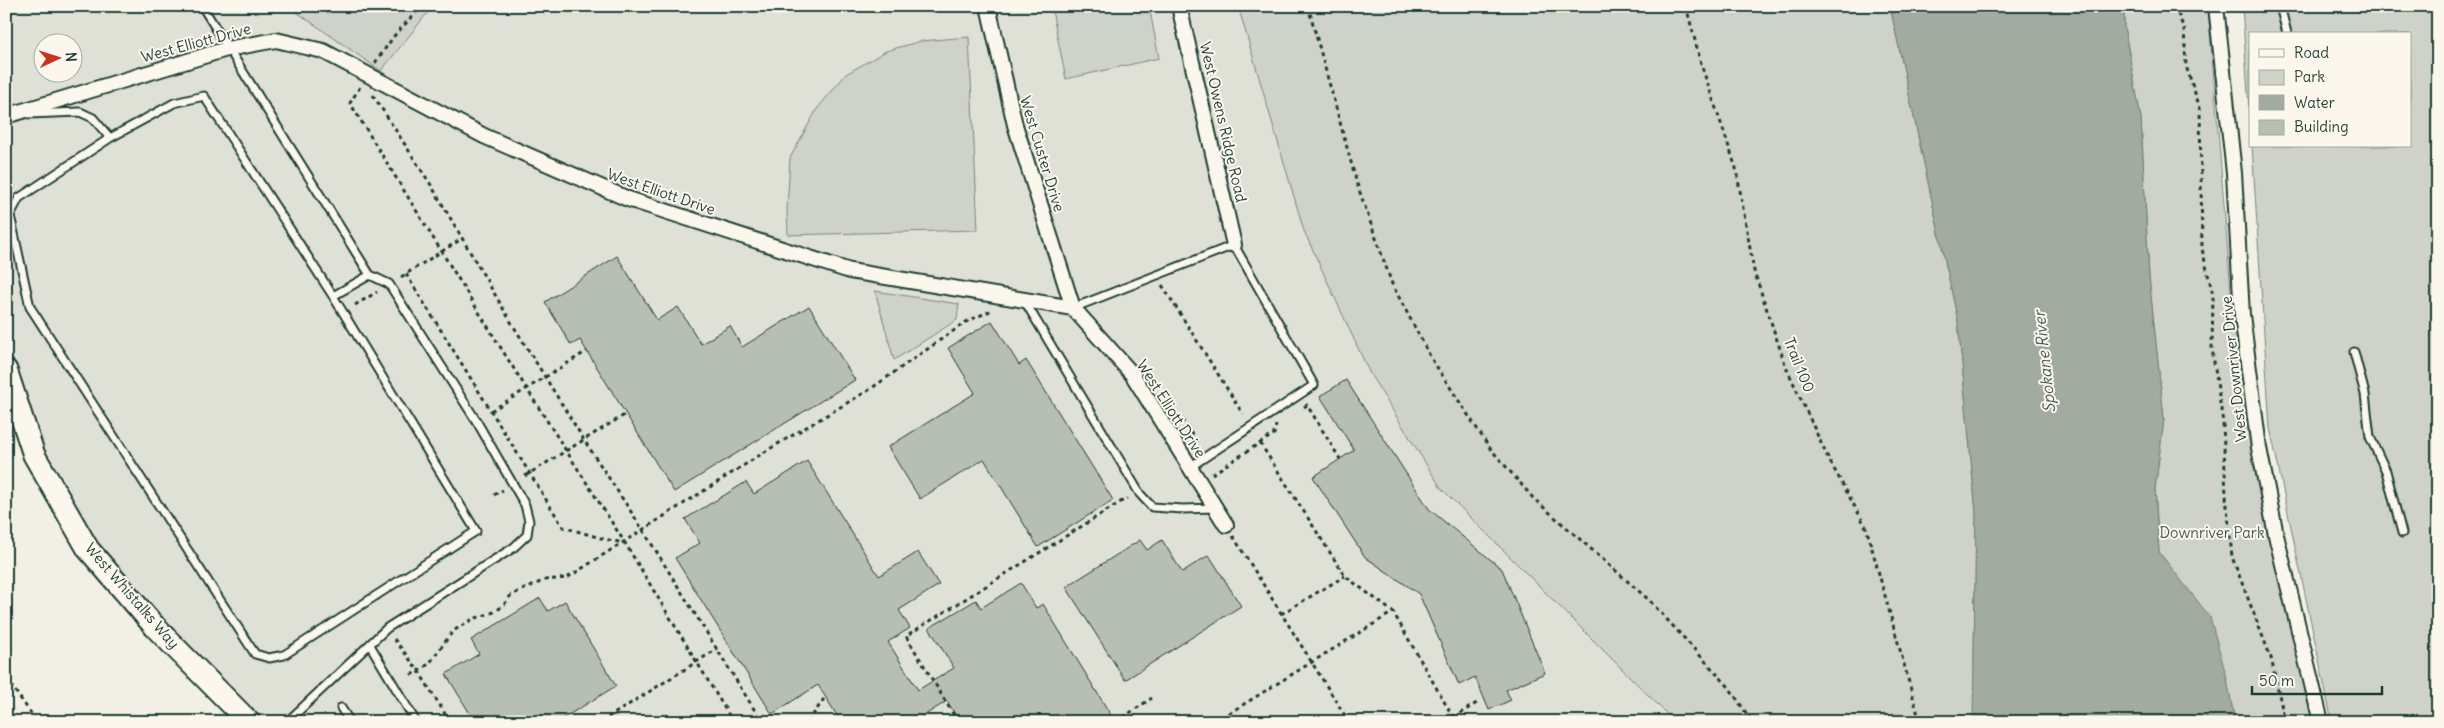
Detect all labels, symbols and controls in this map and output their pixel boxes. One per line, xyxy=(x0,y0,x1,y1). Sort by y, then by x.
street label: West Elliott Drive xyxy=(139,19,253,66)
north arrow xyxy=(32,32,82,82)
legend xyxy=(2249,32,2412,148)
street label: West Owens Ridge Road xyxy=(1196,40,1251,204)
text: Road xyxy=(2294,43,2329,62)
text: N xyxy=(62,52,80,63)
text: Park xyxy=(2294,67,2325,86)
text: Water xyxy=(2294,93,2335,112)
street label: West Custer Drive xyxy=(1016,94,1069,214)
text: Building xyxy=(2294,117,2349,136)
street label: West Elliott Drive xyxy=(605,164,718,219)
street label: West Downriver Drive xyxy=(2216,295,2251,443)
water label: Spokane River xyxy=(2028,307,2059,414)
street label: Trail 100 xyxy=(1780,335,1819,395)
street label: West Elliott Drive xyxy=(1133,356,1210,461)
park label: Downriver Park xyxy=(2159,523,2265,542)
street label: West Whistalks Way xyxy=(81,539,184,653)
scale bar xyxy=(2252,663,2382,695)
text: 50 m xyxy=(2259,671,2294,690)

